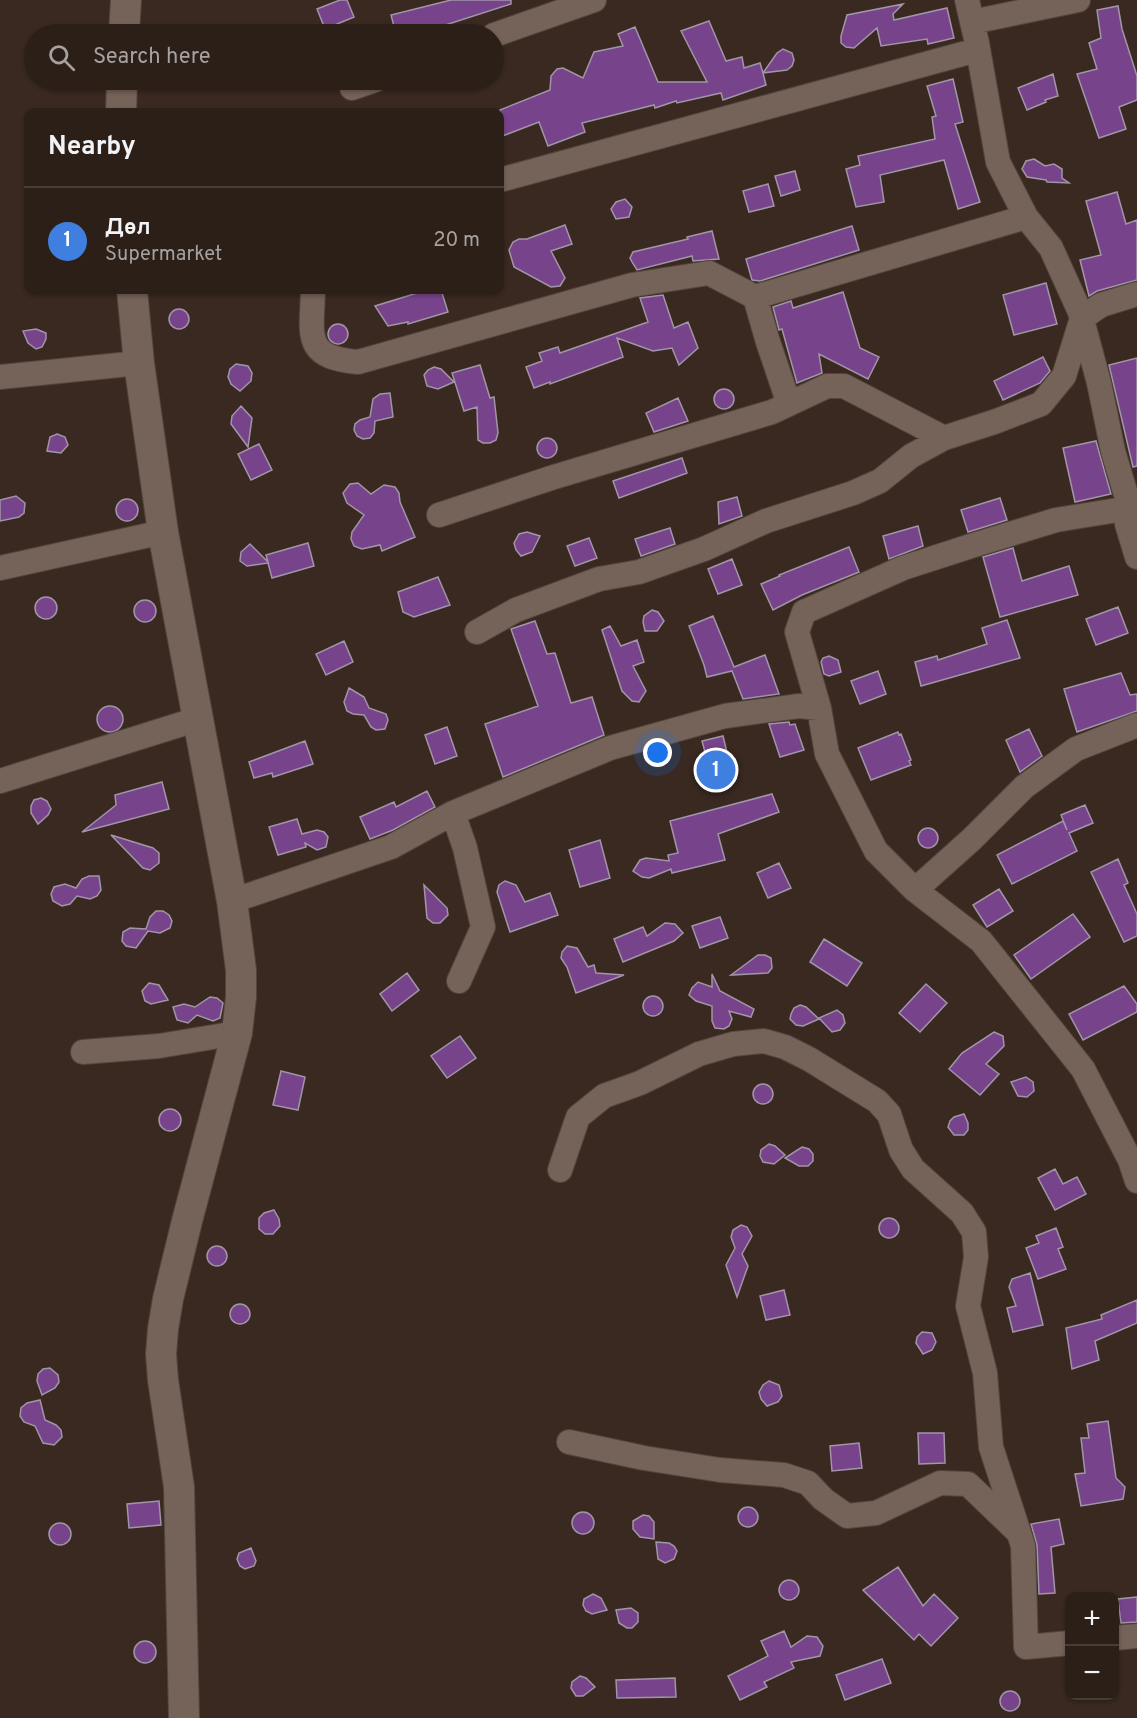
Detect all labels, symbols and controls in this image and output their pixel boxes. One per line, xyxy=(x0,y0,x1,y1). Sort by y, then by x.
search box xyxy=(24,24,504,90)
icon: search xyxy=(45,41,78,74)
text: Search here xyxy=(93,44,211,71)
text: Nearby xyxy=(48,131,136,164)
text: Дөл xyxy=(105,215,150,242)
text: 1 xyxy=(64,228,72,254)
text: 20 m xyxy=(433,228,480,254)
text: Supermarket xyxy=(105,242,222,268)
your location xyxy=(643,738,672,767)
pin: 1 xyxy=(696,748,736,792)
map controls xyxy=(1065,1592,1119,1700)
button: + xyxy=(1065,1592,1119,1646)
button: − xyxy=(1065,1646,1119,1700)

